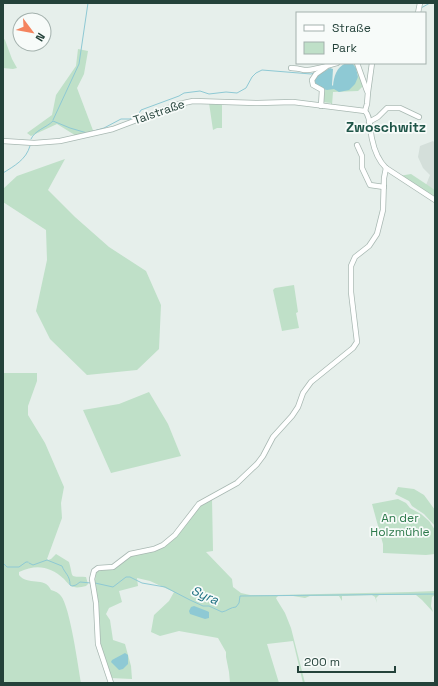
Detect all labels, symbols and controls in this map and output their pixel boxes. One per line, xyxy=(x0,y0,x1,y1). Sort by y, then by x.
north arrow xyxy=(12,12,52,52)
legend xyxy=(296,12,426,64)
text: Straße xyxy=(332,20,371,36)
text: N xyxy=(33,30,48,44)
text: Park xyxy=(332,40,357,56)
street label: Talstraße xyxy=(131,96,187,128)
district label: Zwoschwitz xyxy=(346,118,426,136)
park label: An der Holzmühle xyxy=(370,510,430,540)
water label: Syra xyxy=(189,582,222,609)
scale bar xyxy=(298,648,395,674)
text: 200 m xyxy=(304,654,340,670)

